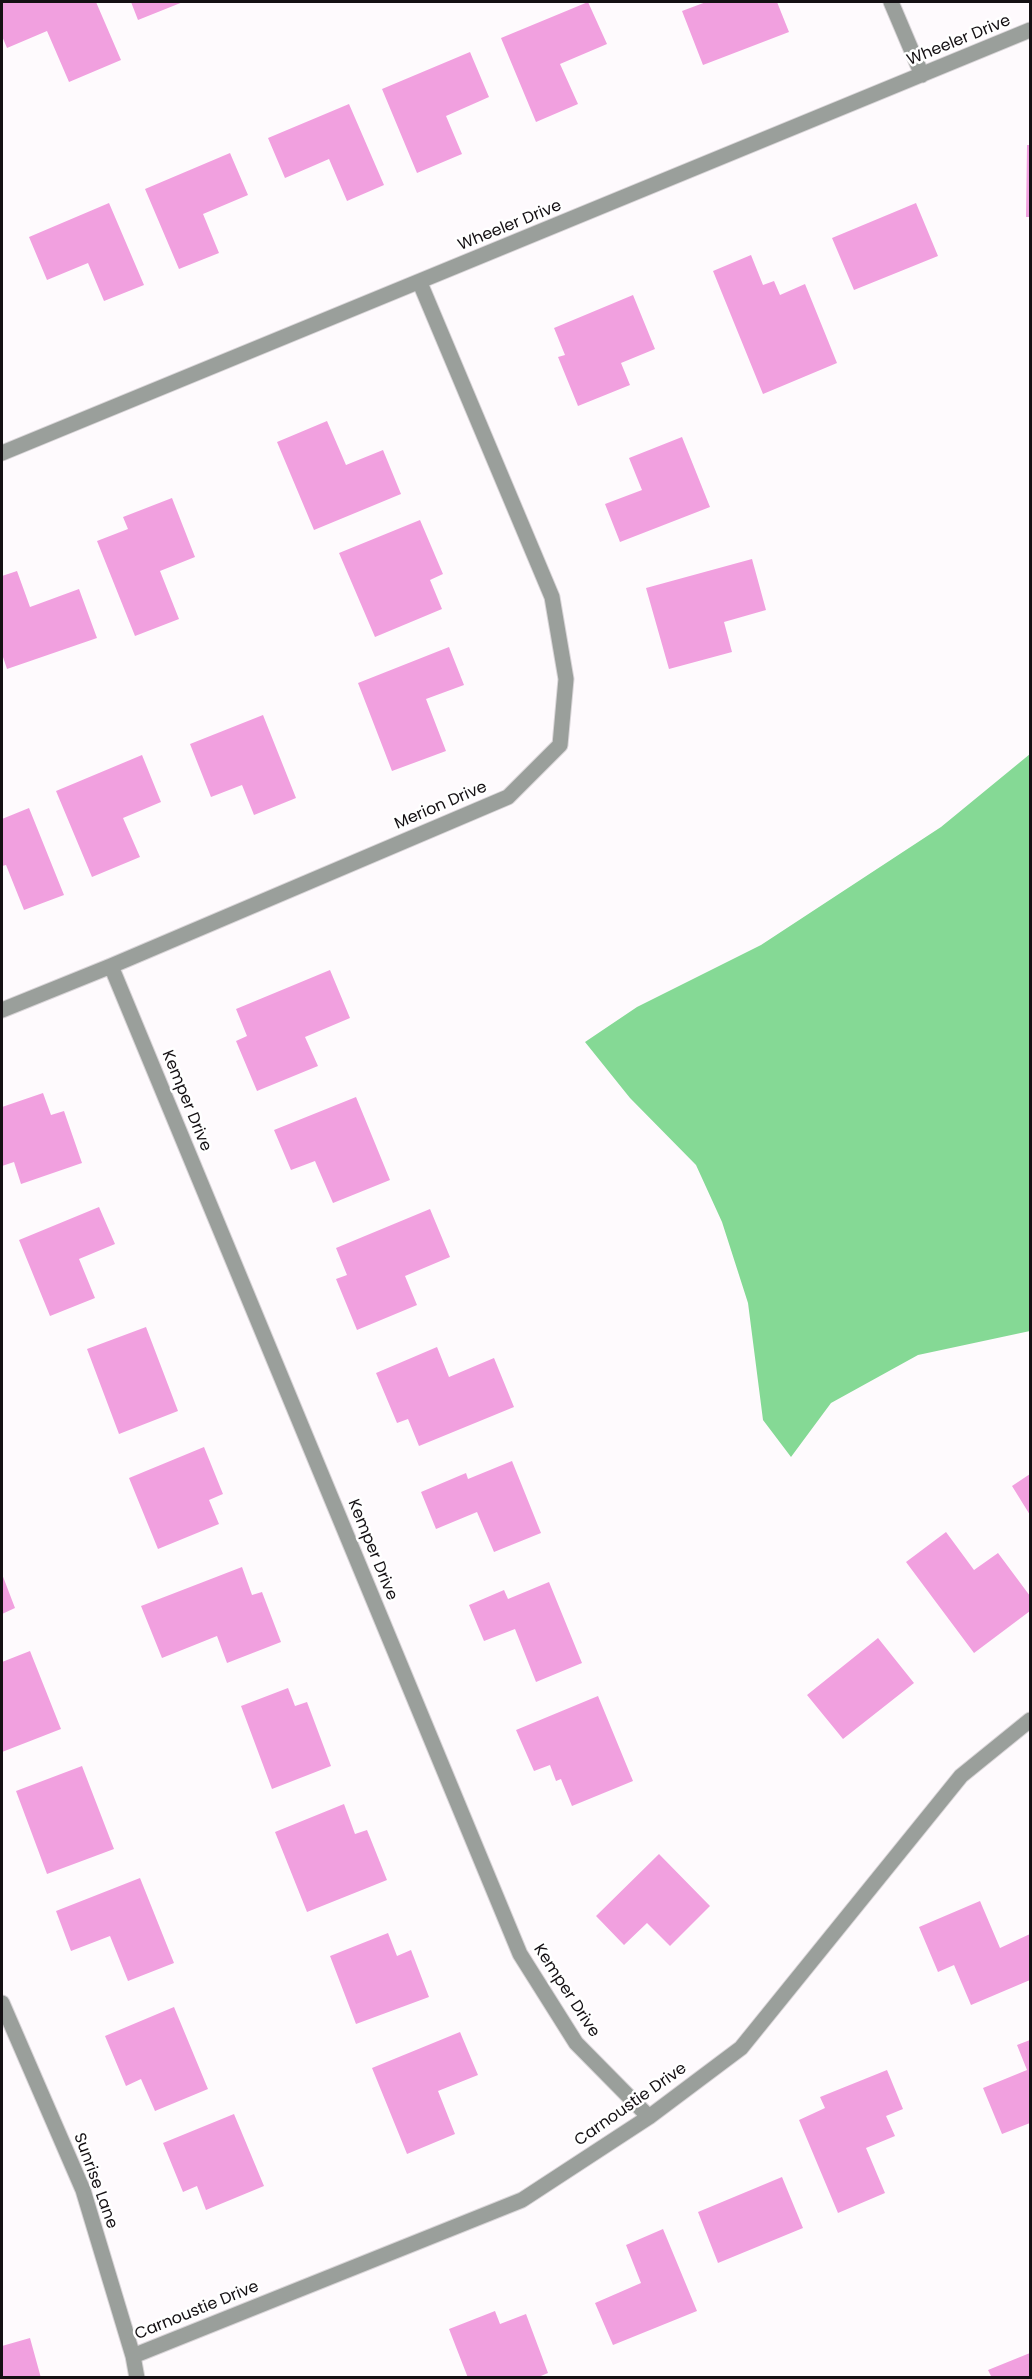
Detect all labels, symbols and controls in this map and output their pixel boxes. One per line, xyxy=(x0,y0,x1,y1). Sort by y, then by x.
street label: Wheeler Drive xyxy=(904,12,1014,70)
street label: Wheeler Drive xyxy=(455,197,565,255)
street label: Merion Drive xyxy=(392,778,490,834)
street label: Kemper Drive xyxy=(157,1048,215,1154)
street label: Kemper Drive xyxy=(343,1497,401,1603)
street label: Kemper Drive xyxy=(529,1941,603,2041)
street label: Carnoustie Drive xyxy=(571,2059,691,2151)
street label: Sunrise Lane xyxy=(69,2131,121,2231)
street label: Carnoustie Drive xyxy=(132,2277,262,2345)

